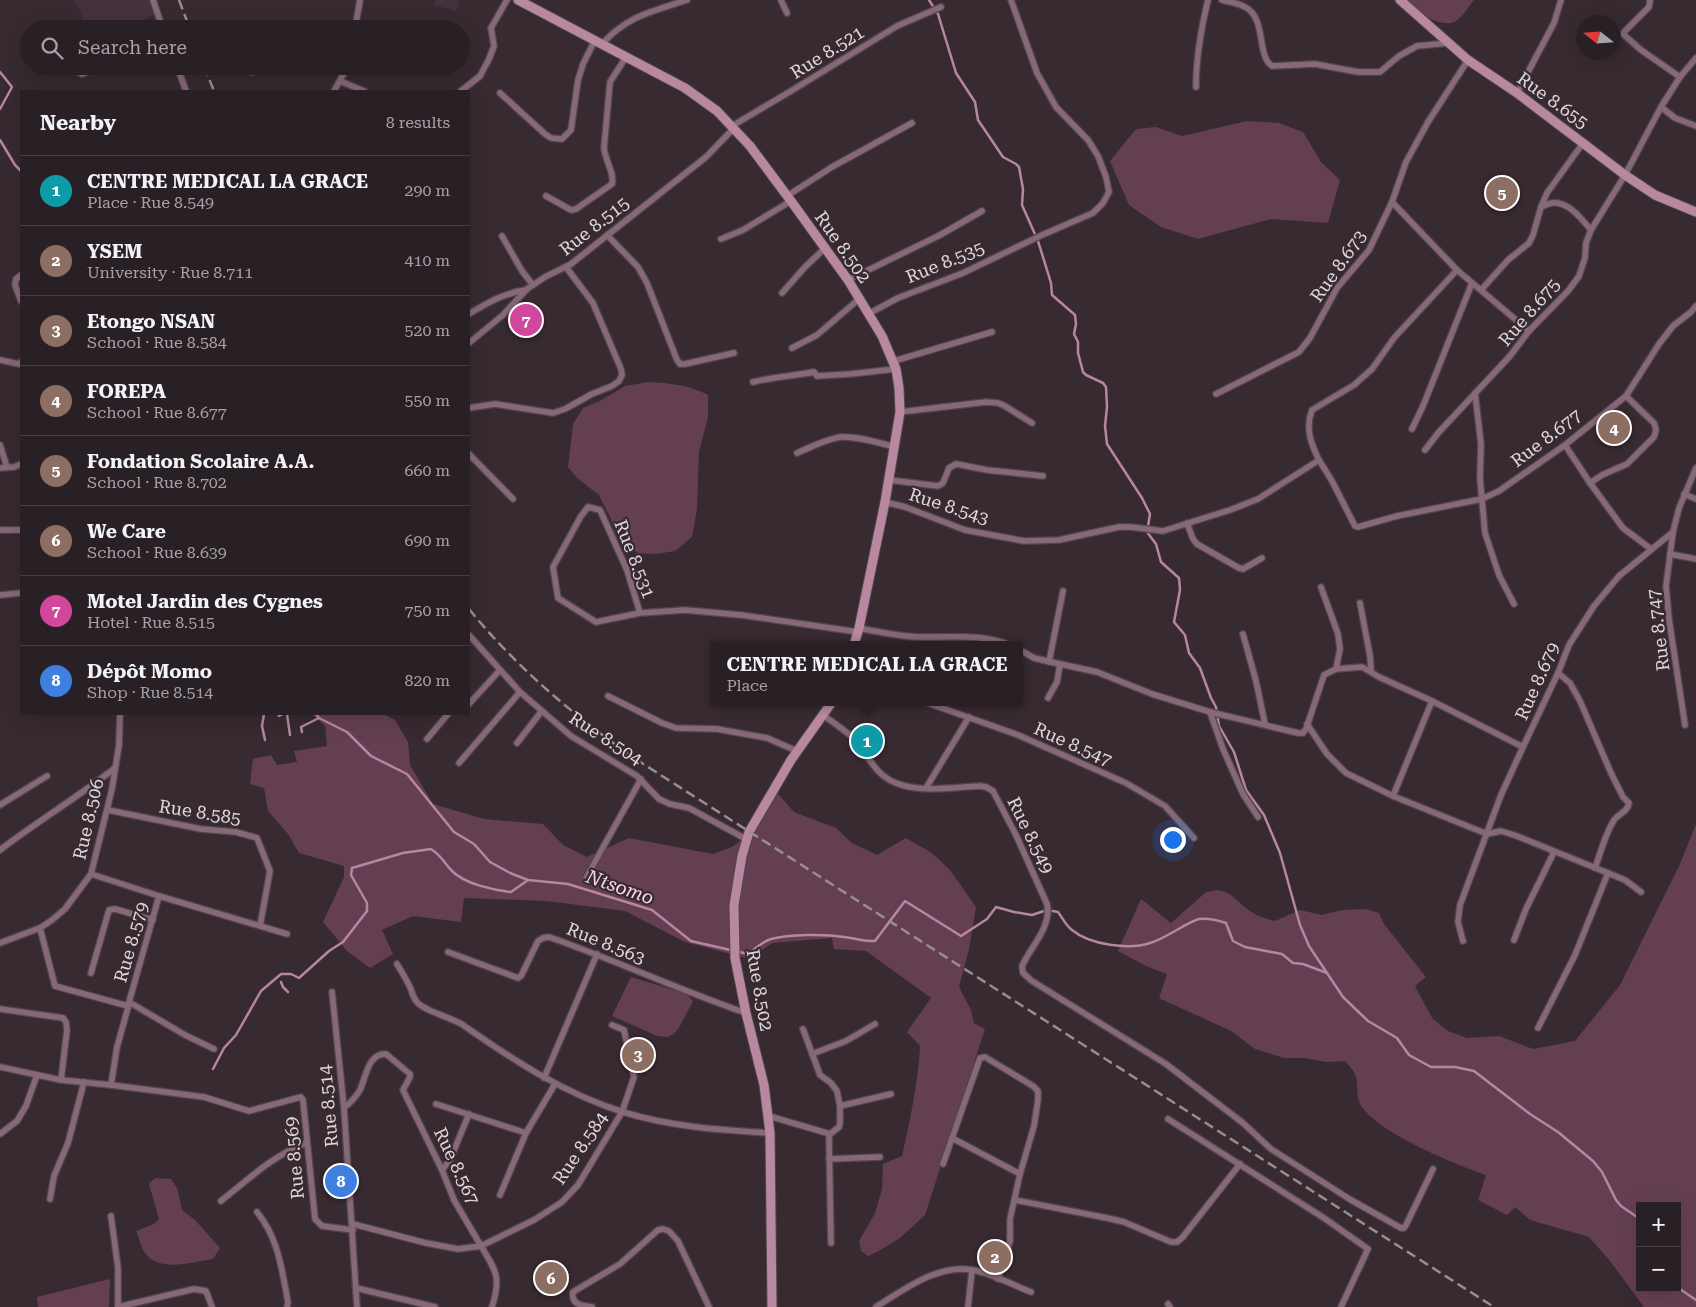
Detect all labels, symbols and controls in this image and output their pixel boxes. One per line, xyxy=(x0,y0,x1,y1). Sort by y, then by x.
north arrow xyxy=(1576,15,1621,60)
search box xyxy=(20,20,470,75)
street label: Rue 8.521 xyxy=(786,21,868,83)
icon: search xyxy=(38,34,66,62)
text: Search here xyxy=(78,36,187,59)
street label: Rue 8.655 xyxy=(1513,67,1593,133)
text: Nearby xyxy=(40,111,116,135)
text: 8 results xyxy=(386,113,450,132)
text: CENTRE MEDICAL LA GRACE xyxy=(87,170,368,193)
pin: 5 xyxy=(1486,174,1518,212)
text: 1 xyxy=(52,181,60,200)
text: 290 m xyxy=(404,181,450,200)
street label: Rue 8.515 xyxy=(555,192,633,260)
text: Place · Rue 8.549 xyxy=(87,193,214,212)
street label: Rue 8.502 xyxy=(811,207,875,287)
street label: Rue 8.673 xyxy=(1306,226,1370,306)
street label: Rue 8.535 xyxy=(903,237,987,287)
text: YSEM xyxy=(87,240,142,263)
text: 2 xyxy=(52,251,60,270)
text: 410 m xyxy=(404,251,450,270)
text: University · Rue 8.711 xyxy=(87,263,253,282)
street label: Rue 8.675 xyxy=(1494,274,1564,350)
pin: 7 xyxy=(510,301,542,339)
text: Etongo NSAN xyxy=(87,310,215,333)
text: 3 xyxy=(52,321,60,340)
text: 520 m xyxy=(404,321,450,340)
text: School · Rue 8.584 xyxy=(87,333,227,352)
text: FOREPA xyxy=(87,380,166,403)
text: 4 xyxy=(52,391,60,410)
text: 550 m xyxy=(404,391,450,410)
text: School · Rue 8.677 xyxy=(87,403,227,422)
street label: Rue 8.677 xyxy=(1507,405,1585,471)
pin: 4 xyxy=(1598,409,1630,447)
text: Fondation Scolaire A.A. xyxy=(87,450,314,473)
text: 5 xyxy=(52,461,60,480)
text: 660 m xyxy=(404,461,450,480)
text: School · Rue 8.702 xyxy=(87,473,227,492)
street label: Rue 8.543 xyxy=(906,483,992,529)
street label: Rue 8.531 xyxy=(610,517,660,601)
text: We Care xyxy=(87,520,166,543)
text: 6 xyxy=(52,531,60,550)
text: 690 m xyxy=(404,531,450,550)
text: School · Rue 8.639 xyxy=(87,543,227,562)
street label: Rue 8.747 xyxy=(1643,588,1673,672)
text: Motel Jardin des Cygnes xyxy=(87,590,323,613)
text: 7 xyxy=(52,601,60,620)
text: 750 m xyxy=(404,601,450,620)
text: Hotel · Rue 8.515 xyxy=(87,613,215,632)
street label: Rue 8.679 xyxy=(1511,639,1563,723)
popup xyxy=(711,641,1023,706)
text: CENTRE MEDICAL LA GRACE xyxy=(726,653,1008,676)
text: Dépôt Momo xyxy=(87,660,212,683)
text: 8 xyxy=(52,671,60,690)
text: 820 m xyxy=(404,671,450,690)
text: Place xyxy=(726,676,768,695)
text: Shop · Rue 8.514 xyxy=(87,683,213,702)
street label: Rue 8.504 xyxy=(566,707,646,769)
street label: Rue 8.547 xyxy=(1031,718,1115,770)
pin: 1 xyxy=(851,722,883,760)
street label: Rue 8.506 xyxy=(68,776,108,862)
street label: Rue 8.549 xyxy=(1003,793,1059,877)
street label: Rue 8.585 xyxy=(157,795,243,829)
your location xyxy=(1160,827,1186,853)
water label: Ntsomo xyxy=(582,864,657,909)
street label: Rue 8.579 xyxy=(110,899,152,985)
street label: Rue 8.563 xyxy=(564,918,648,968)
street label: Rue 8.502 xyxy=(742,947,778,1033)
pin: 3 xyxy=(622,1036,654,1074)
street label: Rue 8.514 xyxy=(314,1064,342,1148)
street label: Rue 8.584 xyxy=(548,1108,612,1188)
street label: Rue 8.569 xyxy=(280,1116,308,1200)
street label: Rue 8.567 xyxy=(430,1124,484,1208)
pin: 8 xyxy=(325,1162,357,1200)
map controls xyxy=(1636,1202,1681,1292)
button: + xyxy=(1636,1202,1681,1247)
pin: 2 xyxy=(979,1238,1011,1276)
button: − xyxy=(1636,1247,1681,1292)
pin: 6 xyxy=(535,1259,567,1297)

